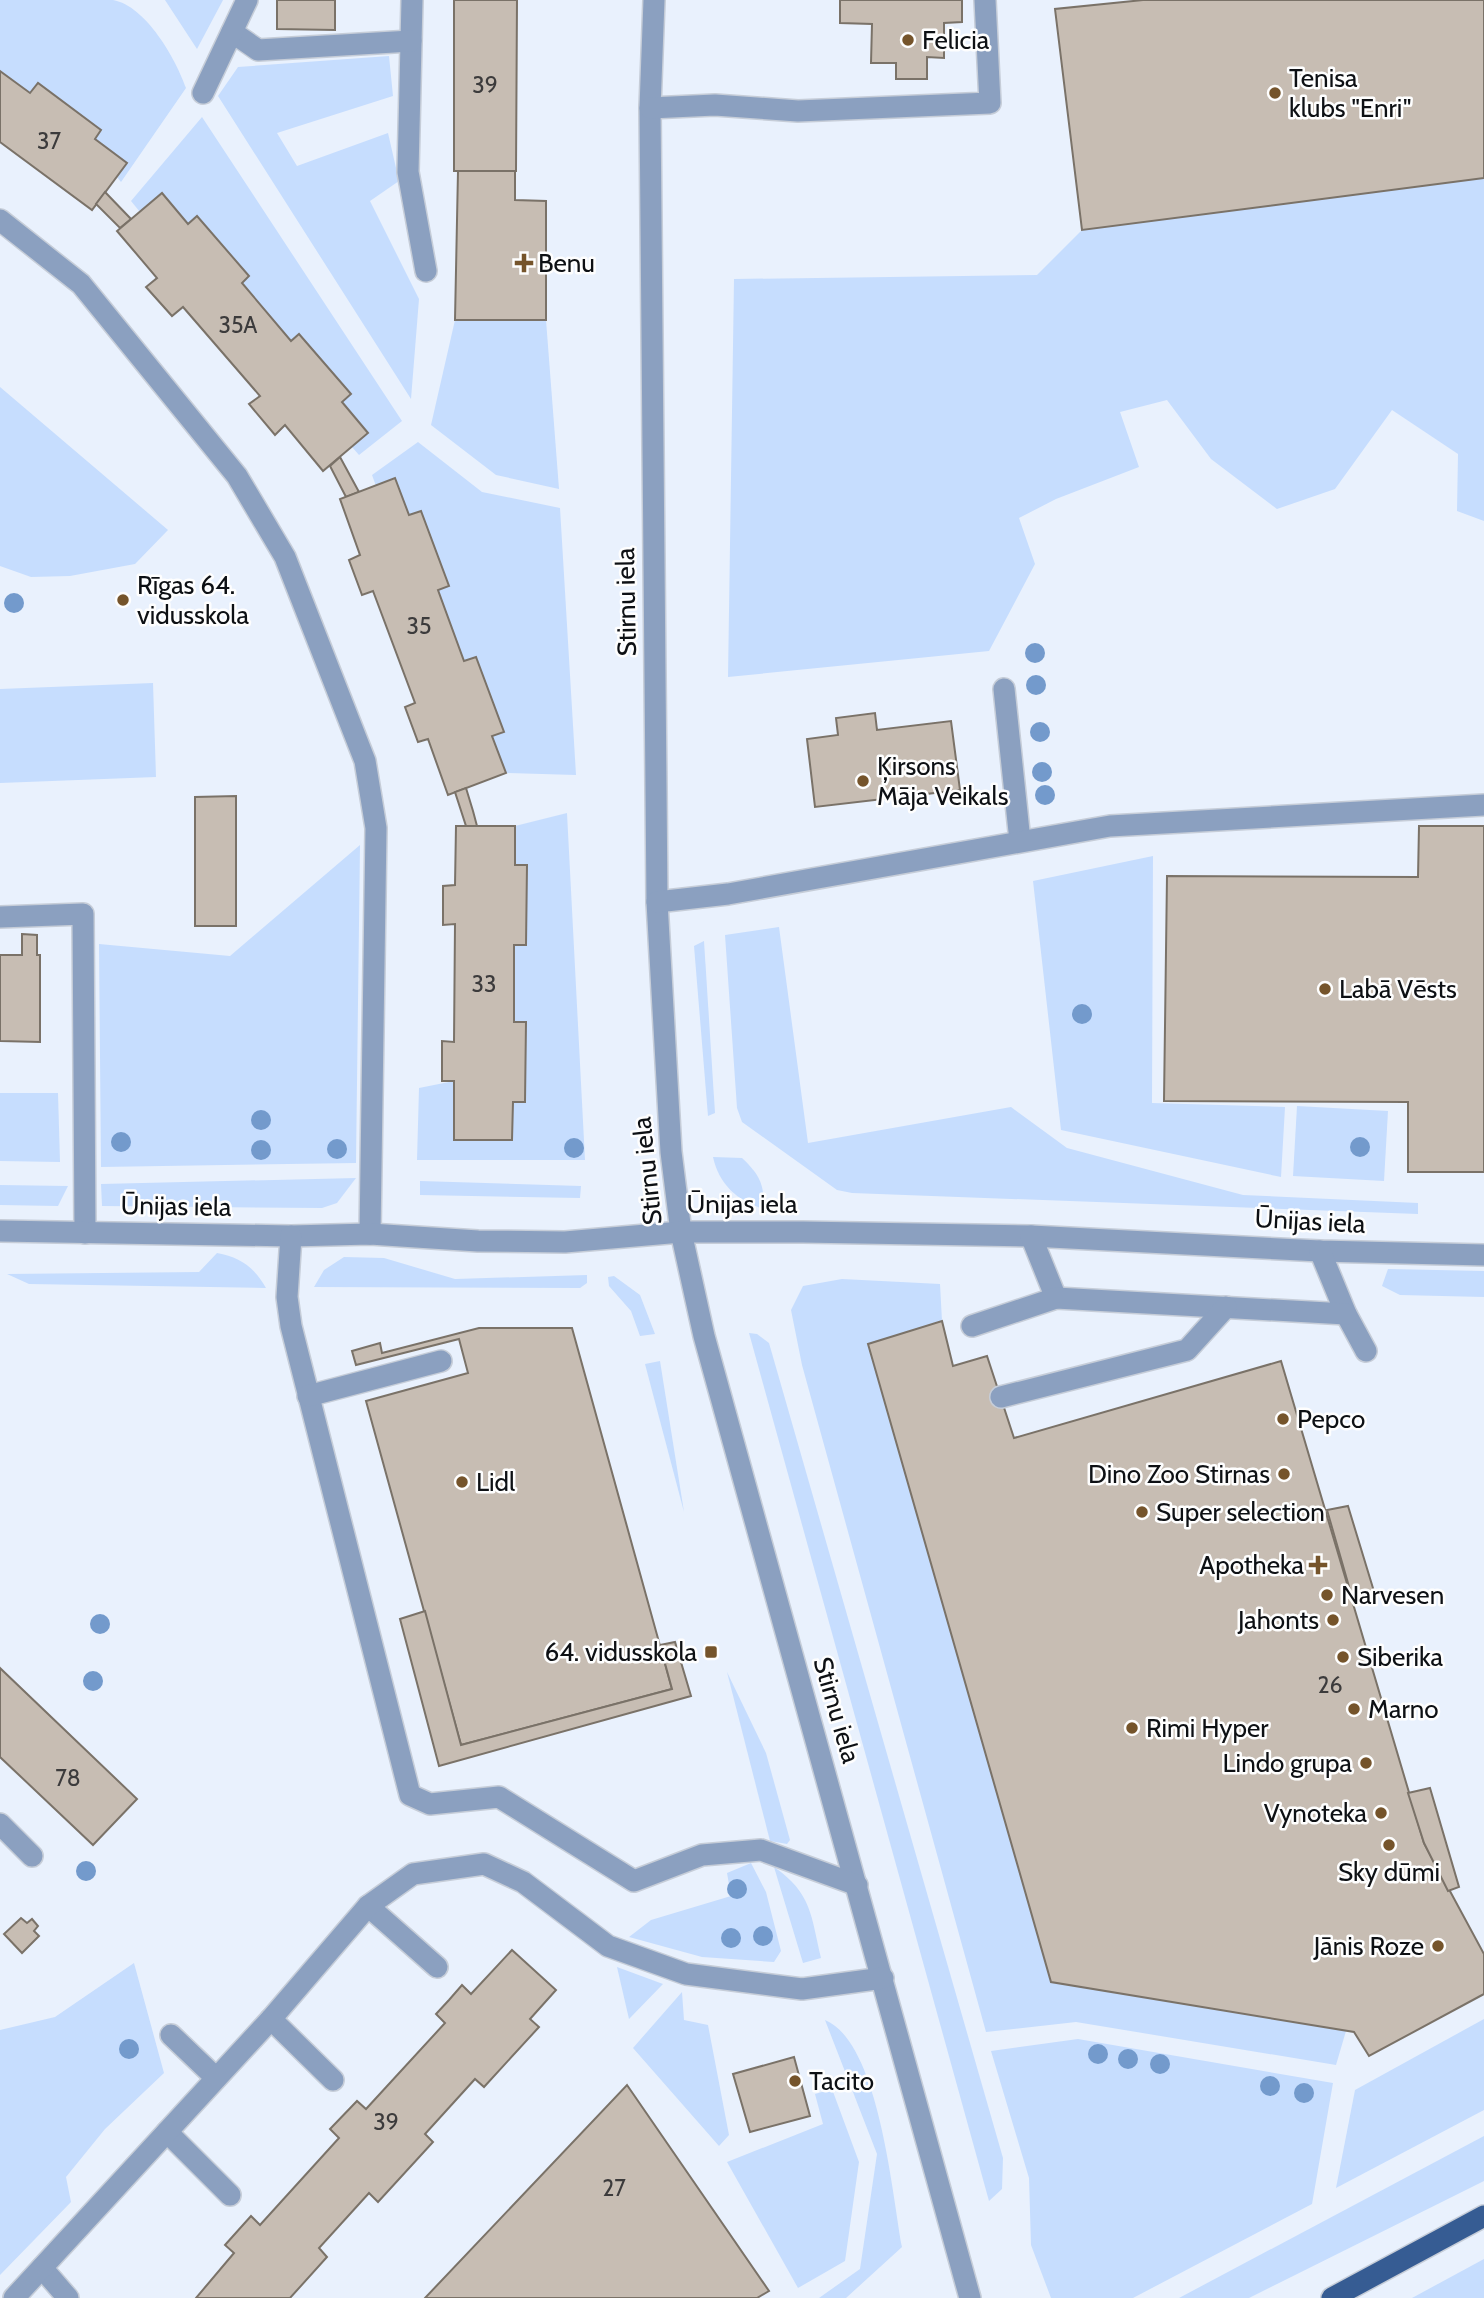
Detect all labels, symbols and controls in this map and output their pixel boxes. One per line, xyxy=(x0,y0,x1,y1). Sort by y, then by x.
place label: Felicia xyxy=(922,24,990,56)
marker: Felicia xyxy=(900,32,916,48)
place label: Tenisa klubs "Enri" xyxy=(1289,62,1411,124)
house number: 39 xyxy=(472,71,498,99)
marker: Tenisa klubs "Enri" xyxy=(1267,85,1283,101)
house number: 37 xyxy=(37,127,61,155)
place label: Benu xyxy=(538,247,595,279)
marker: Benu xyxy=(516,255,532,271)
house number: 35A xyxy=(218,311,258,339)
street label: Stirnu iela xyxy=(609,547,643,657)
place label: Rīgas 64. vidusskola xyxy=(137,569,249,631)
marker: Rīgas 64. vidusskola xyxy=(115,592,131,608)
house number: 35 xyxy=(407,612,431,640)
place label: Ķirsons Māja Veikals xyxy=(877,750,1009,812)
marker: Ķirsons Māja Veikals xyxy=(855,773,871,789)
house number: 33 xyxy=(472,970,496,998)
place label: Labā Vēsts xyxy=(1339,973,1457,1005)
marker: Labā Vēsts xyxy=(1317,981,1333,997)
street label: Stirnu iela xyxy=(625,1115,669,1227)
street label: Ūnijas iela xyxy=(687,1188,798,1220)
street label: Ūnijas iela xyxy=(120,1189,232,1223)
street label: Ūnijas iela xyxy=(1254,1202,1367,1240)
place label: Pepco xyxy=(1297,1403,1365,1435)
marker: Pepco xyxy=(1275,1411,1291,1427)
place label: Dino Zoo Stirnas xyxy=(1088,1458,1270,1490)
place label: Lidl xyxy=(476,1466,515,1498)
marker: Dino Zoo Stirnas xyxy=(1276,1466,1292,1482)
marker: Lidl xyxy=(454,1474,470,1490)
place label: Super selection xyxy=(1156,1496,1325,1528)
marker: Super selection xyxy=(1134,1504,1150,1520)
place label: Apotheka xyxy=(1199,1549,1305,1581)
marker: Apotheka xyxy=(1310,1557,1326,1573)
place label: Narvesen xyxy=(1341,1579,1444,1611)
marker: Narvesen xyxy=(1319,1587,1335,1603)
place label: Jahonts xyxy=(1237,1604,1319,1636)
marker: Jahonts xyxy=(1325,1612,1341,1628)
place label: 64. vidusskola xyxy=(544,1636,698,1668)
place label: Siberika xyxy=(1357,1641,1444,1673)
marker: 64. vidusskola xyxy=(703,1644,719,1660)
marker: Siberika xyxy=(1335,1649,1351,1665)
street label: Stirnu iela xyxy=(807,1653,868,1767)
house number: 26 xyxy=(1317,1671,1343,1699)
place label: Marno xyxy=(1368,1693,1439,1725)
marker: Marno xyxy=(1346,1701,1362,1717)
place label: Rimi Hyper xyxy=(1146,1712,1269,1744)
marker: Rimi Hyper xyxy=(1124,1720,1140,1736)
place label: Lindo grupa xyxy=(1223,1747,1353,1779)
marker: Lindo grupa xyxy=(1358,1755,1374,1771)
house number: 78 xyxy=(55,1764,81,1792)
place label: Vynoteka xyxy=(1264,1797,1368,1829)
marker: Vynoteka xyxy=(1373,1805,1389,1821)
marker: Sky dūmi xyxy=(1381,1837,1397,1853)
place label: Sky dūmi xyxy=(1338,1856,1440,1888)
place label: Jānis Roze xyxy=(1313,1930,1424,1962)
marker: Jānis Roze xyxy=(1430,1938,1446,1954)
place label: Tacito xyxy=(809,2065,874,2097)
marker: Tacito xyxy=(787,2073,803,2089)
house number: 39 xyxy=(373,2108,399,2136)
house number: 27 xyxy=(602,2174,626,2202)

